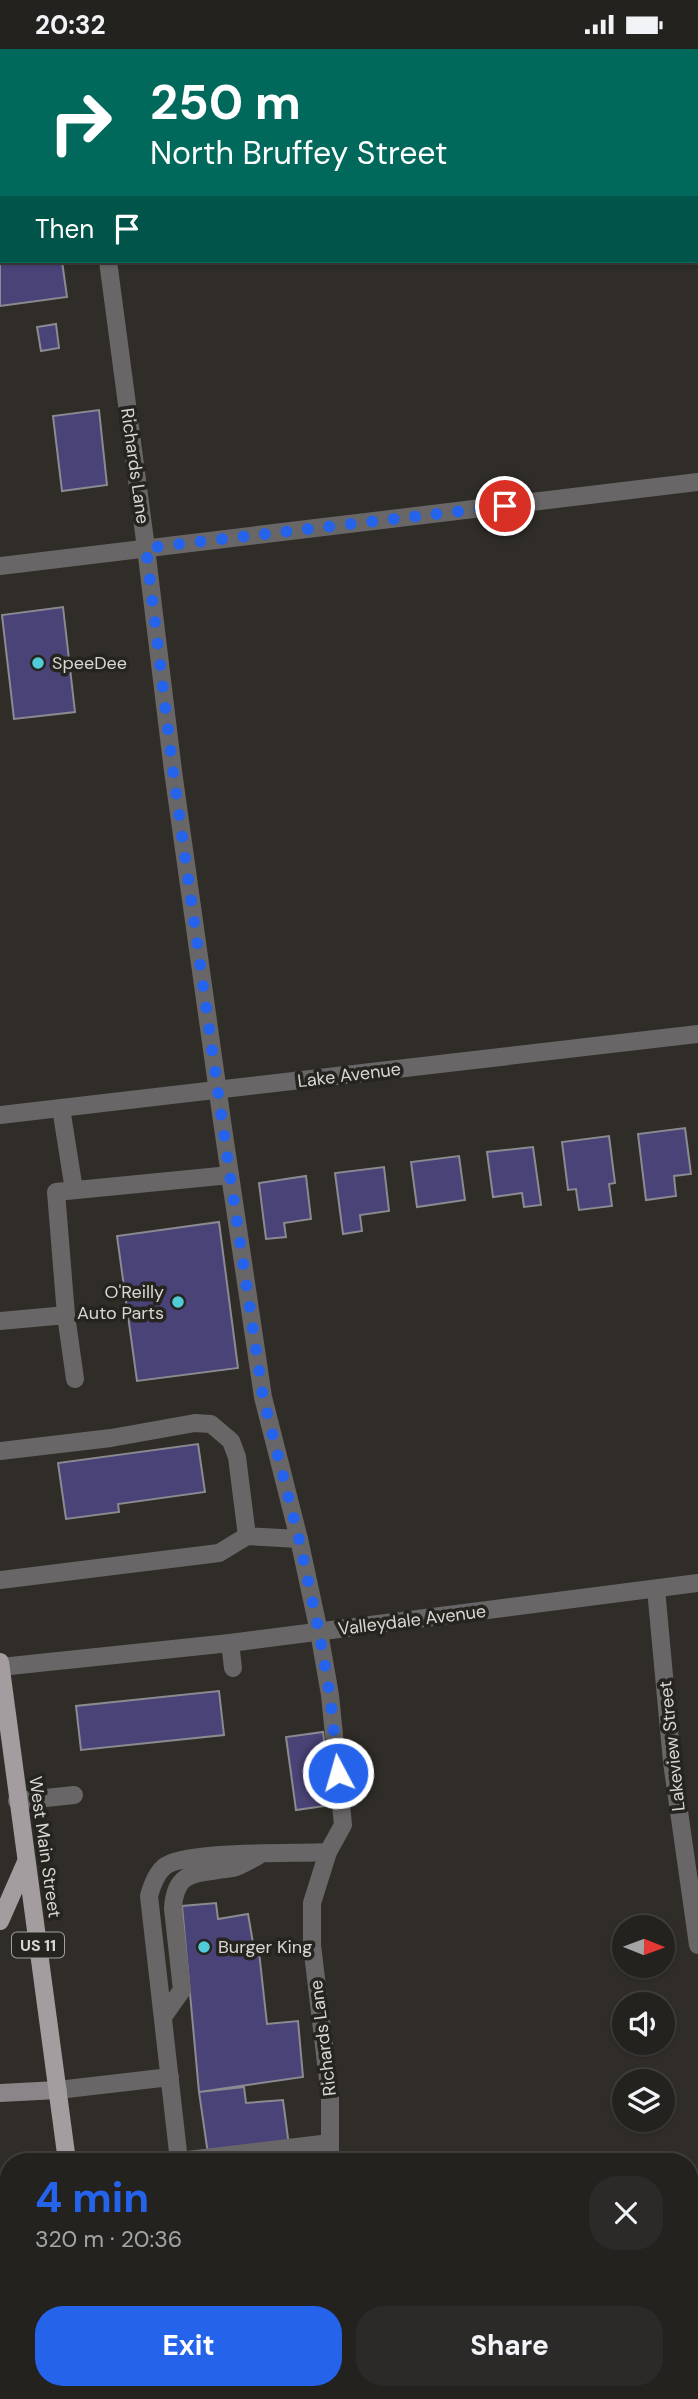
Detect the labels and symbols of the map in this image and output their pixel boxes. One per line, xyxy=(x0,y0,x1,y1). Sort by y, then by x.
street label: Richards Lane xyxy=(115,407,155,525)
pin xyxy=(475,476,535,536)
place label: SpeeDee xyxy=(52,651,127,675)
marker: SpeeDee xyxy=(30,655,46,671)
street label: Lake Avenue xyxy=(296,1057,402,1093)
place label: O'Reilly Auto Parts xyxy=(77,1280,164,1325)
marker: O'Reilly Auto Parts xyxy=(170,1294,186,1310)
street label: Valleydale Avenue xyxy=(337,1599,487,1641)
street label: Lakeview Street xyxy=(653,1680,691,1812)
position arrow xyxy=(301,1736,375,1810)
street label: West Main Street xyxy=(23,1775,67,1919)
north arrow xyxy=(612,1915,676,1977)
road number: US 11 xyxy=(12,1933,64,1957)
place label: Burger King xyxy=(218,1935,312,1959)
marker: Burger King xyxy=(196,1939,212,1955)
street label: Richards Lane xyxy=(304,1979,342,2097)

